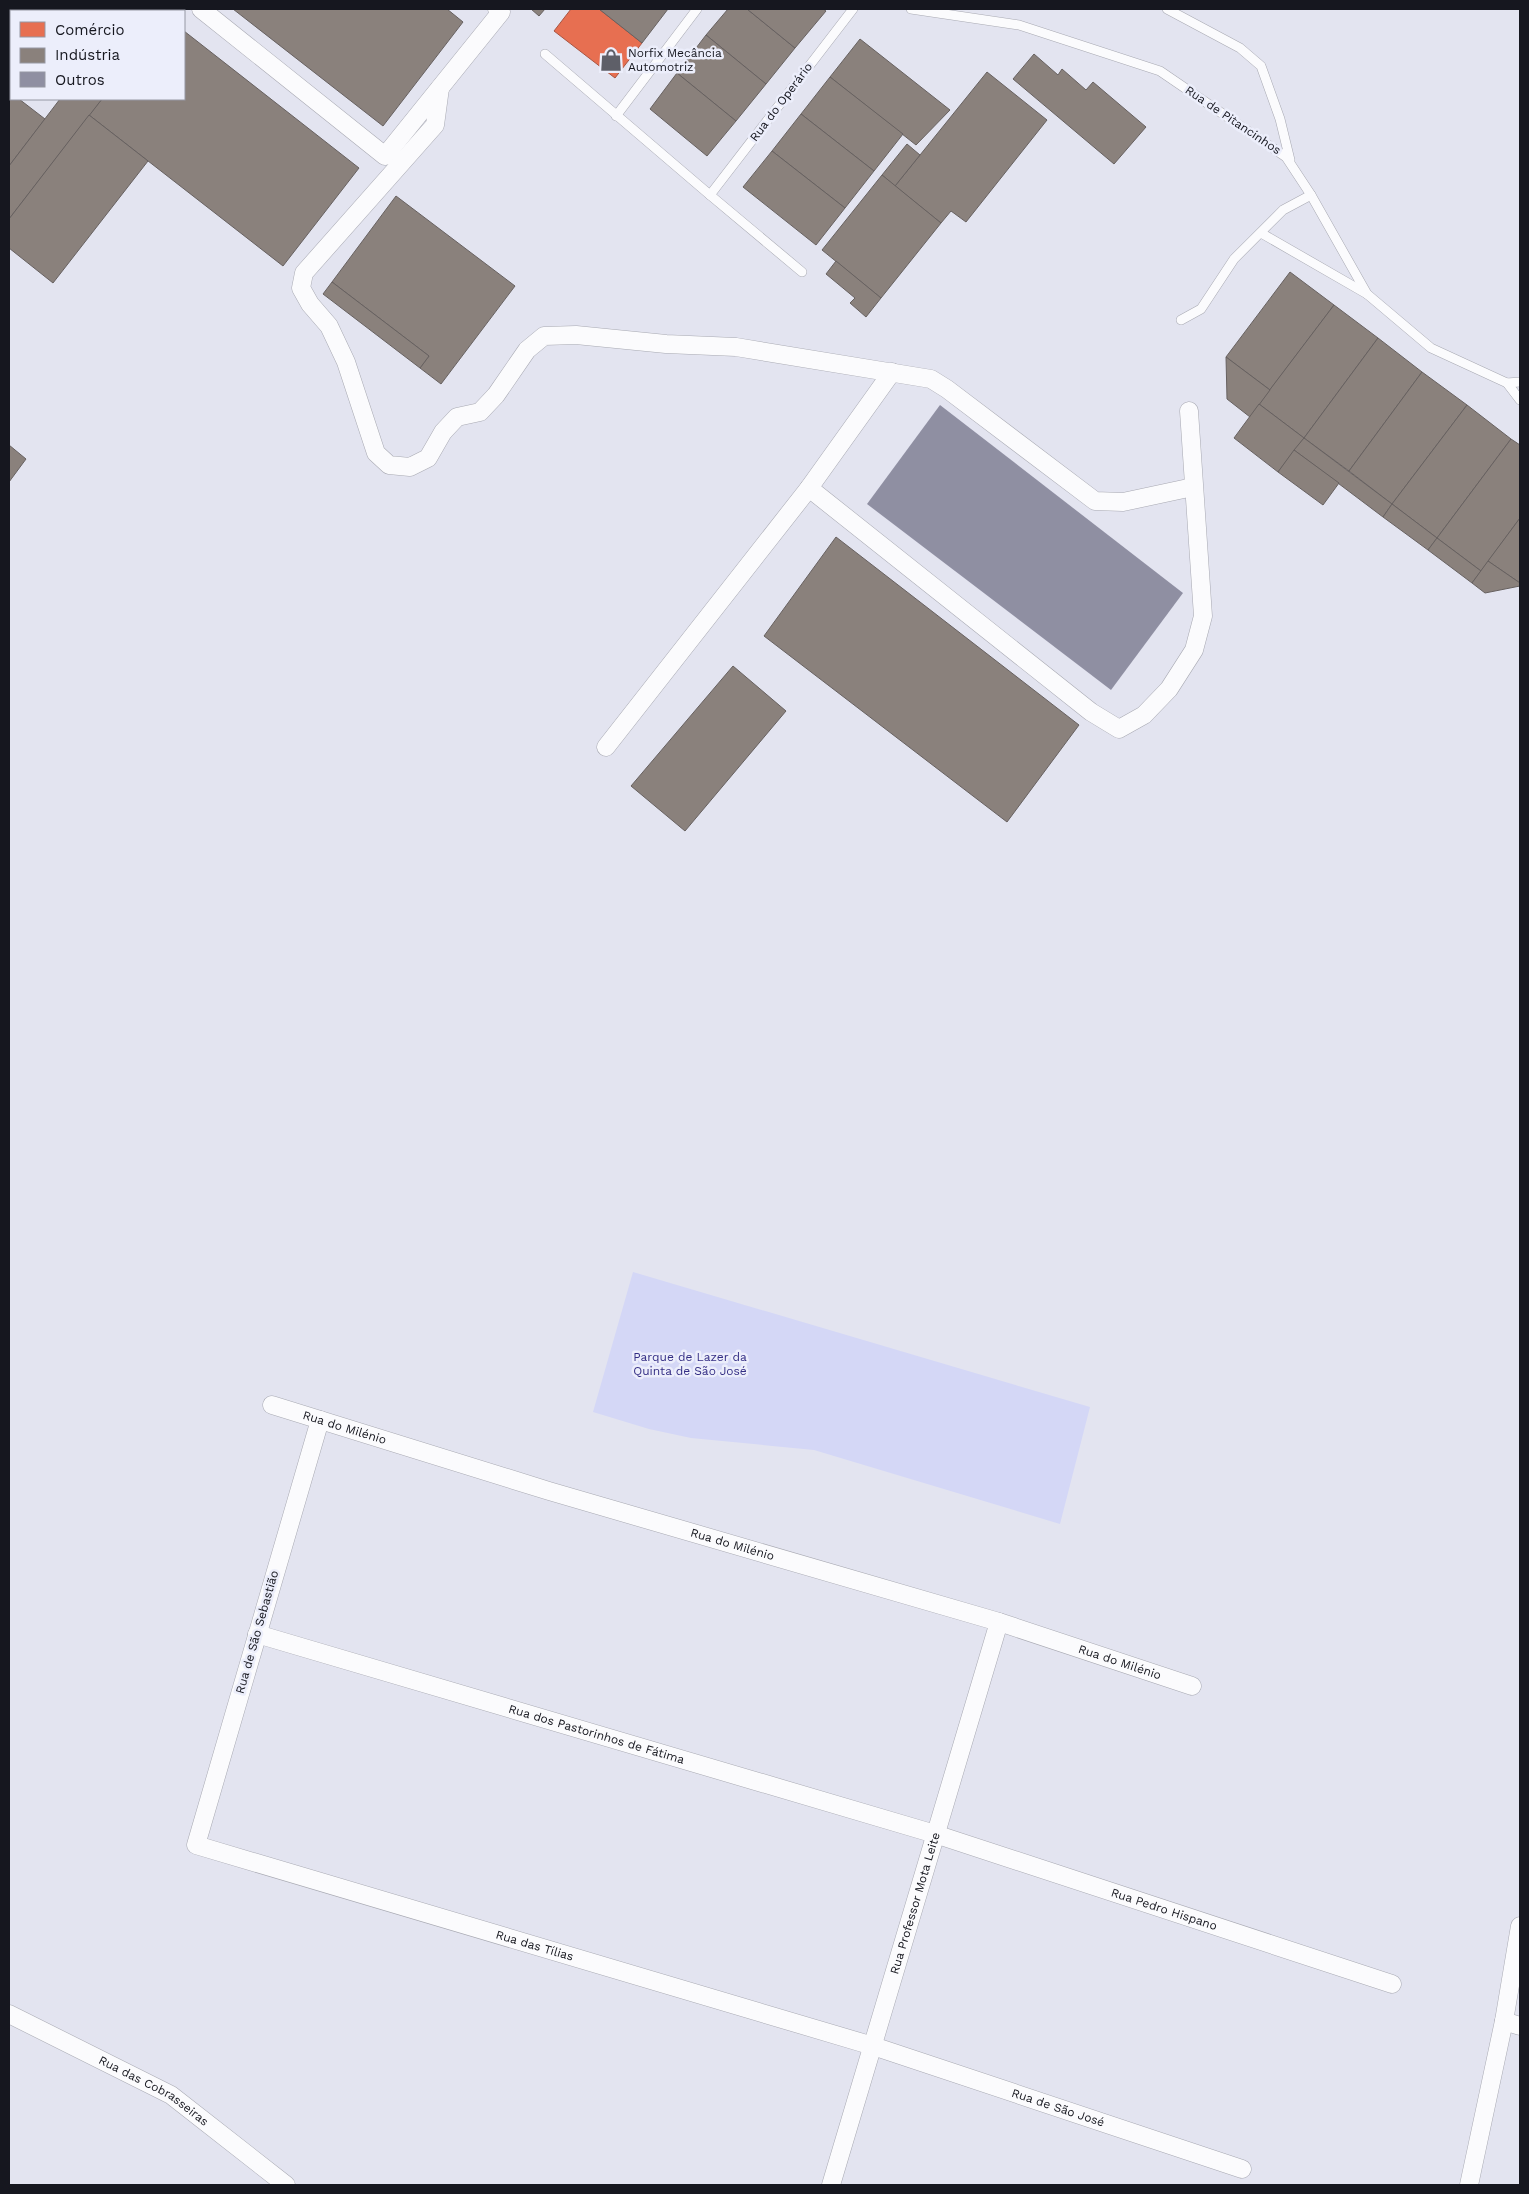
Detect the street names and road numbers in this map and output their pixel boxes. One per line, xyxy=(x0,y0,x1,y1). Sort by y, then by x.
street label: Rua do Operário xyxy=(747,60,815,144)
street label: Rua de Pitancinhos xyxy=(1182,83,1284,157)
street label: Rua do Milénio xyxy=(301,1408,388,1447)
street label: Rua do Milénio xyxy=(689,1526,776,1563)
street label: Rua de São Sebastião xyxy=(233,1569,281,1695)
street label: Rua do Milénio xyxy=(1076,1642,1163,1682)
street label: Rua dos Pastorinhos de Fátima xyxy=(507,1702,686,1767)
street label: Rua Professor Mota Leite xyxy=(887,1831,943,1976)
street label: Rua Pedro Hispano xyxy=(1109,1885,1219,1933)
street label: Rua das Tílias xyxy=(494,1927,575,1964)
street label: Rua das Cobrasseiras xyxy=(96,2053,211,2129)
street label: Rua de São José xyxy=(1010,2086,1106,2130)

